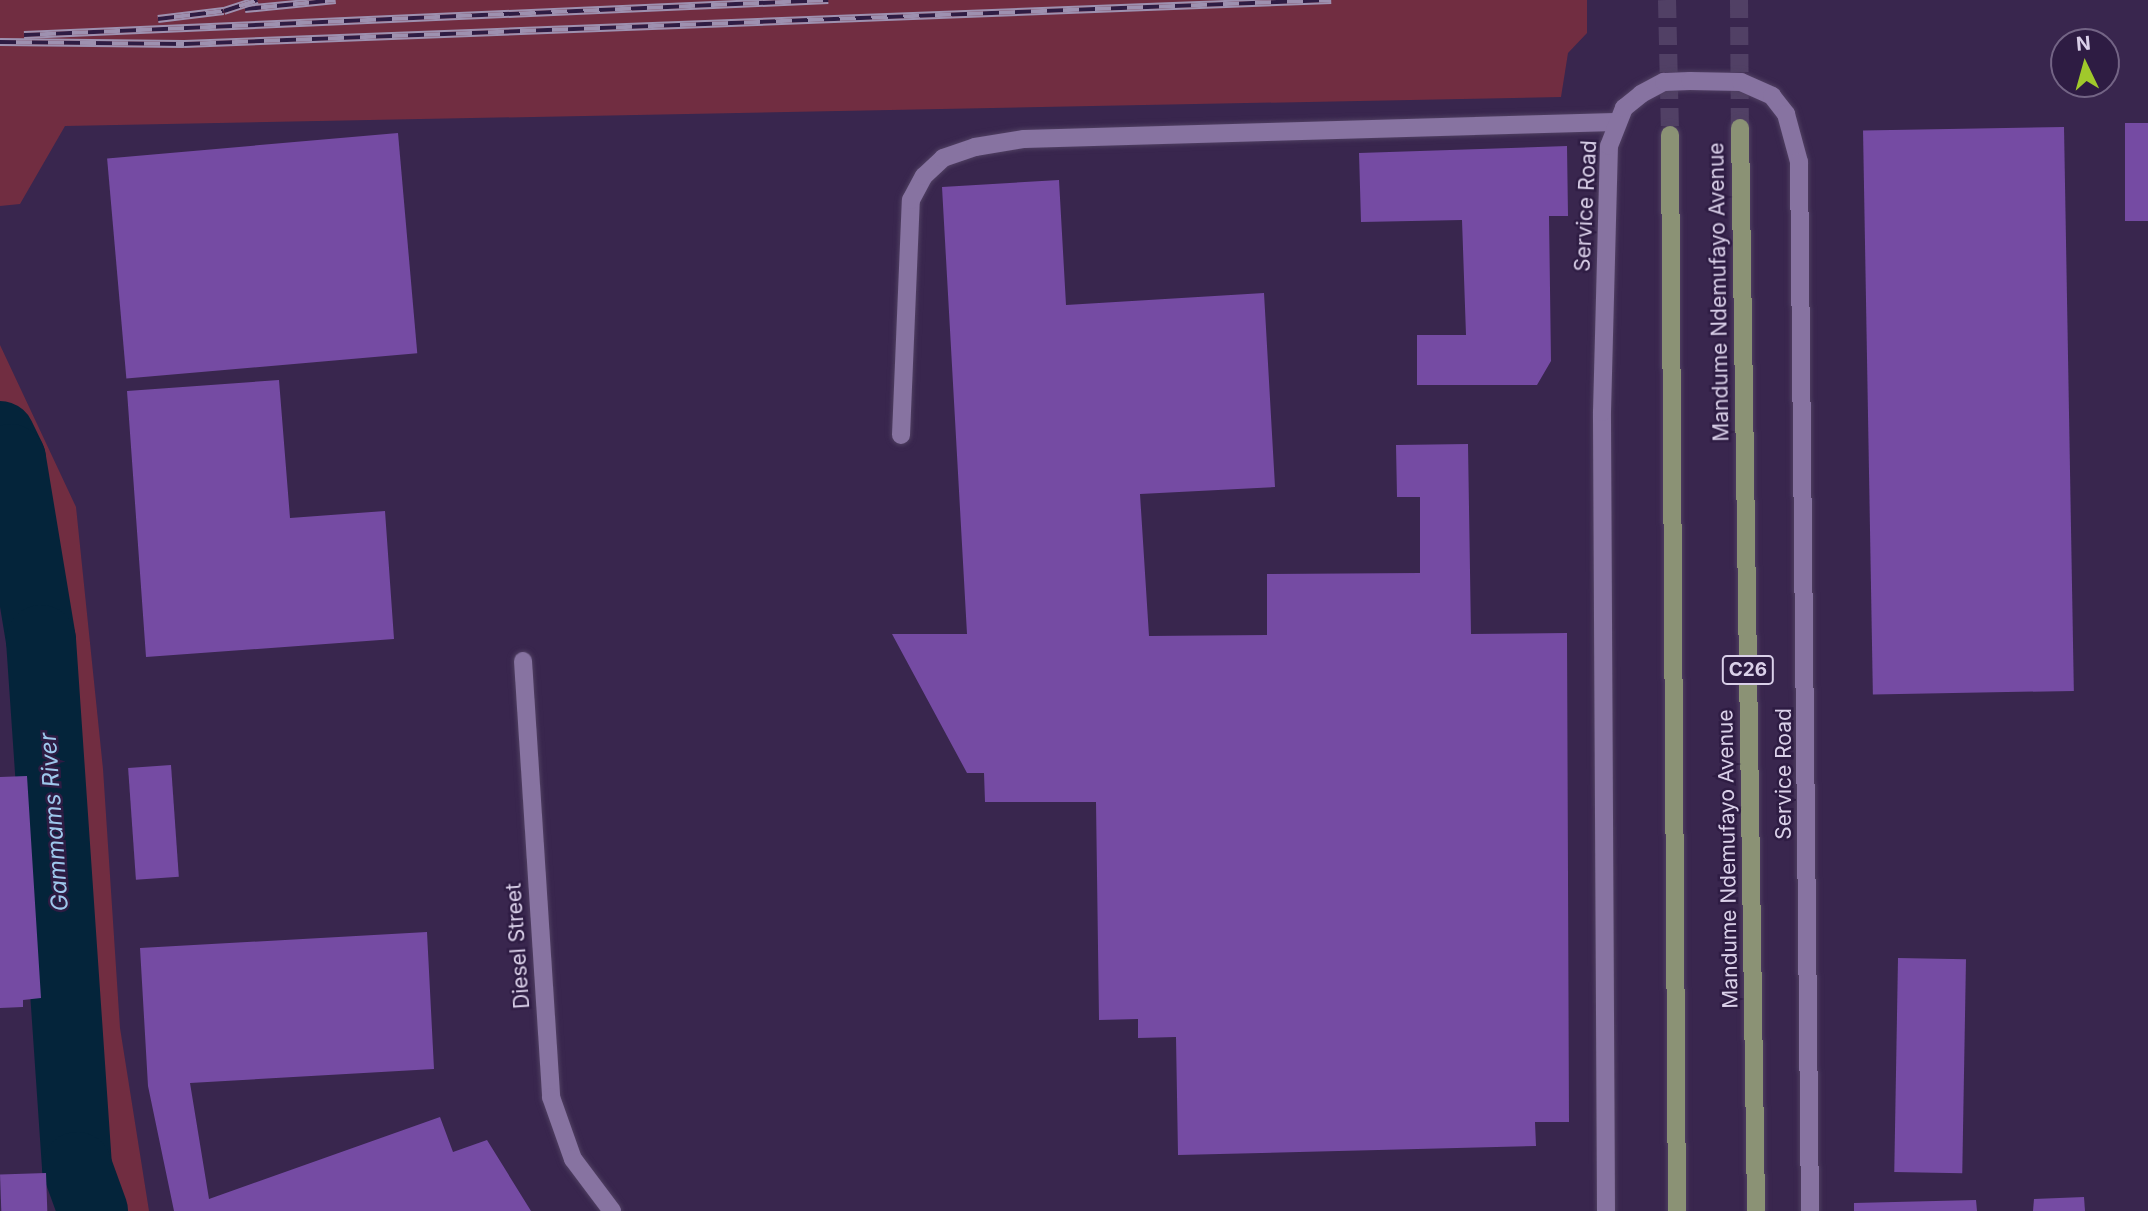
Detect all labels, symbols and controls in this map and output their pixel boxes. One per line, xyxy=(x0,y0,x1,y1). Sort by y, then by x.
north arrow xyxy=(2050,28,2120,98)
text: N xyxy=(2075,31,2092,56)
street label: Service Road xyxy=(1570,140,1602,272)
street label: Mandume Ndemufayo Avenue xyxy=(1704,142,1734,442)
road number: C26 xyxy=(1722,654,1774,685)
street label: Service Road xyxy=(1771,708,1797,840)
street label: Mandume Ndemufayo Avenue xyxy=(1713,709,1743,1009)
water label: Gammams River xyxy=(34,732,74,912)
street label: Diesel Street xyxy=(501,882,535,1010)

